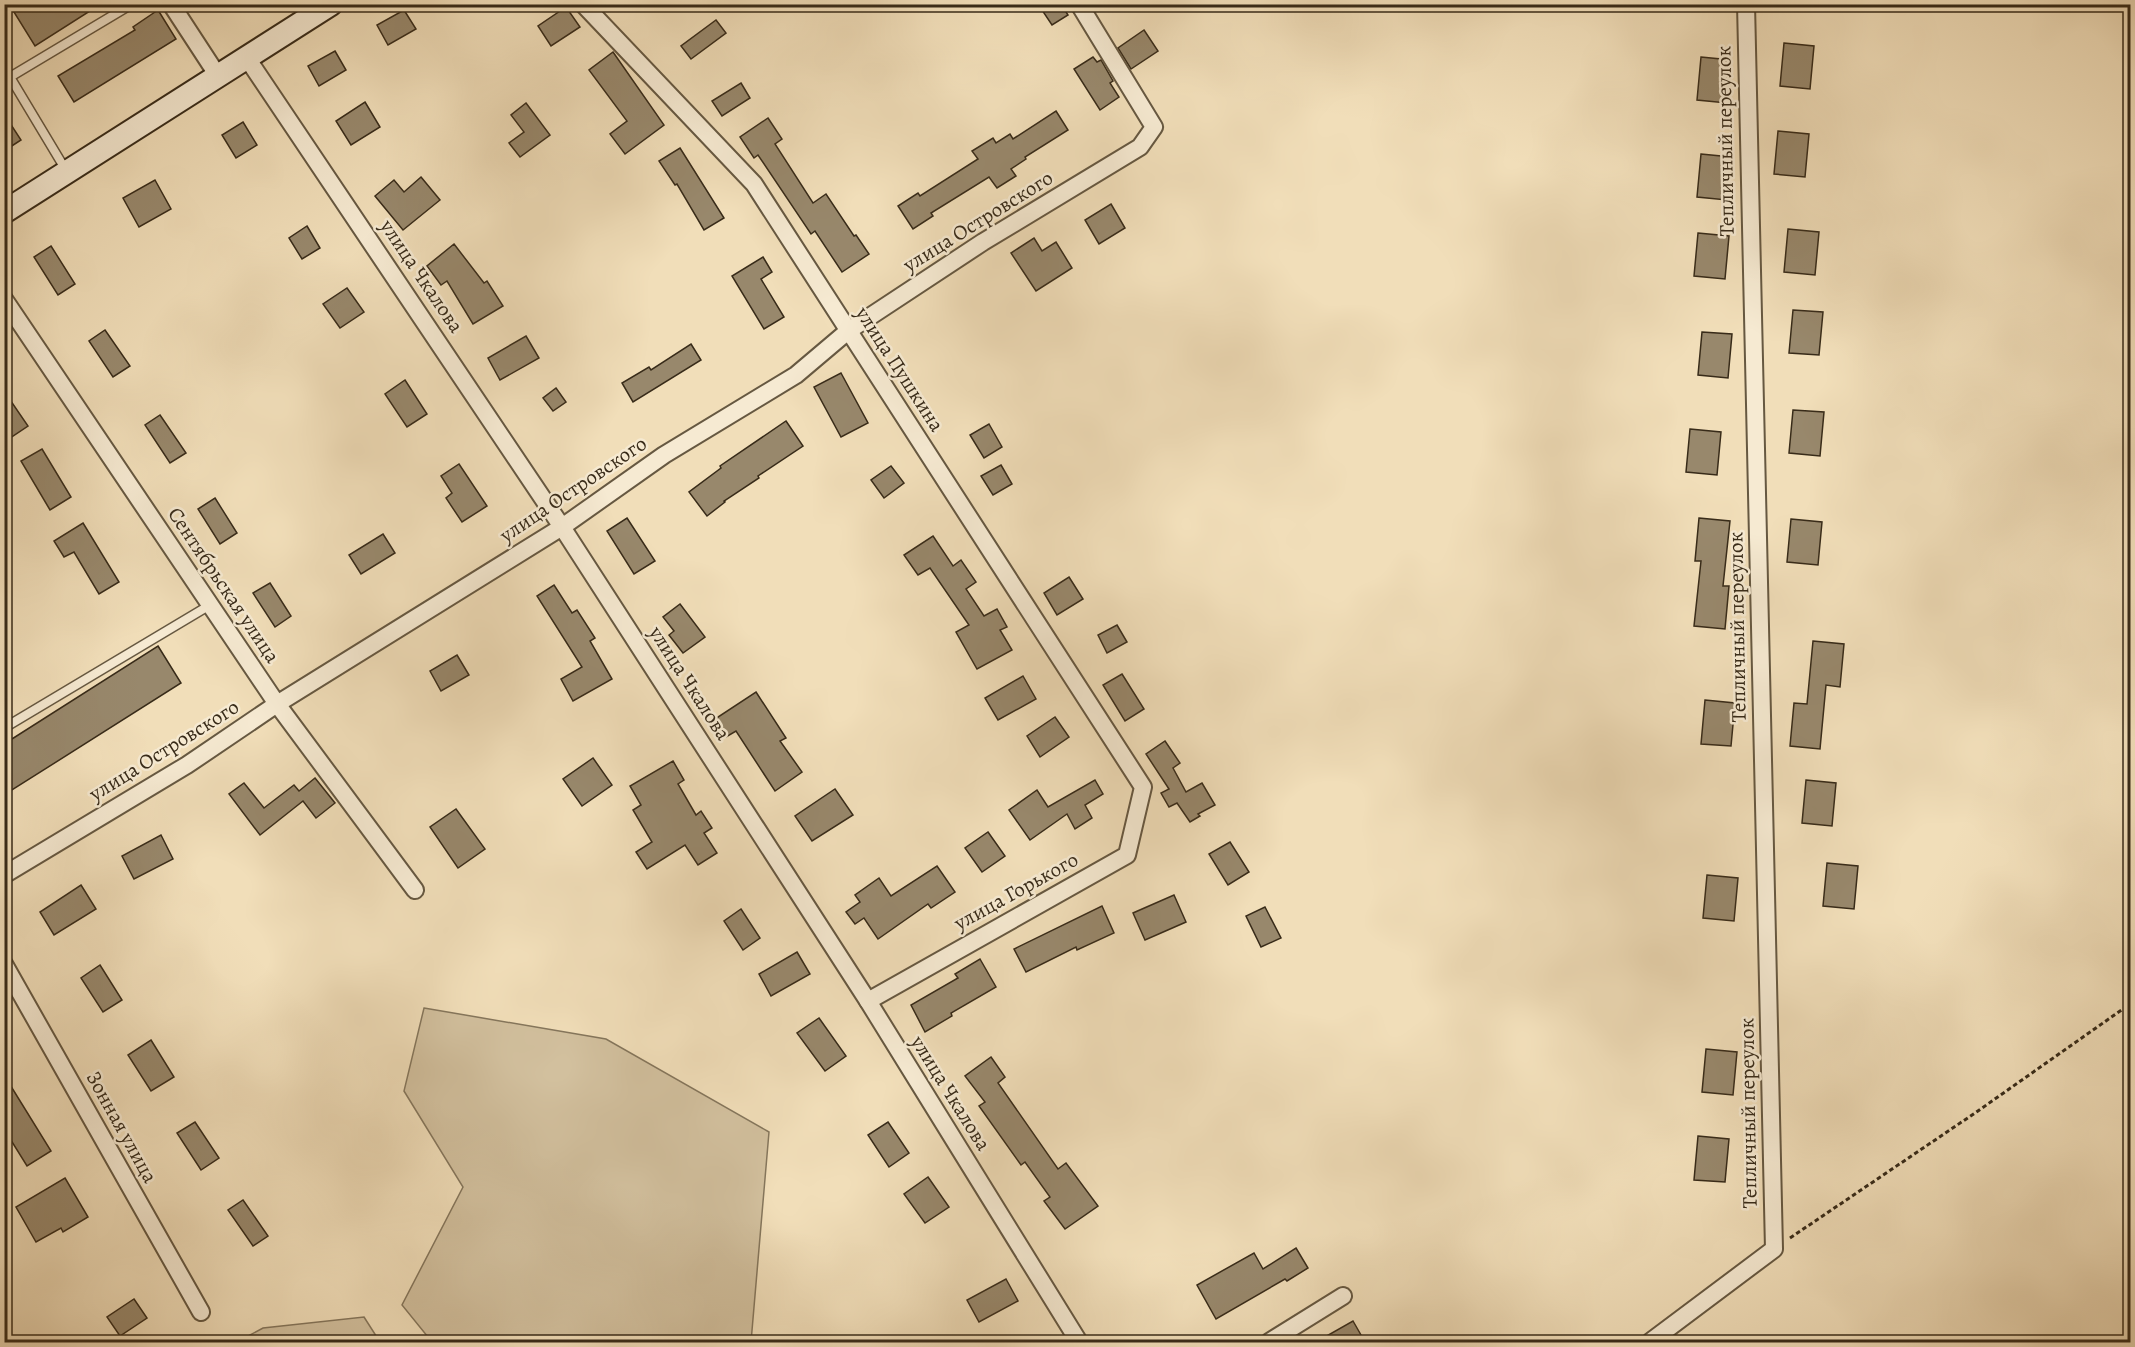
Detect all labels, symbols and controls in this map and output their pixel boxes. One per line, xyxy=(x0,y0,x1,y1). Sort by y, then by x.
street label: Тепличный переулок xyxy=(1709,45,1741,237)
street label: улица Островского xyxy=(897,164,1058,279)
street label: улица Чкалова xyxy=(373,213,470,338)
street label: улица Пушкина xyxy=(849,300,951,437)
street label: улица Островского xyxy=(493,429,652,549)
street label: Сентябрьская улица xyxy=(161,502,287,669)
street label: Тепличный переулок xyxy=(1721,531,1753,723)
street label: улица Чкалова xyxy=(642,620,738,746)
street label: улица Островского xyxy=(83,693,244,808)
street label: улица Горького xyxy=(948,845,1083,937)
street label: Тепличный переулок xyxy=(1732,1017,1764,1209)
street label: улица Чкалова xyxy=(904,1029,998,1156)
street label: Зонная улица xyxy=(80,1066,164,1188)

